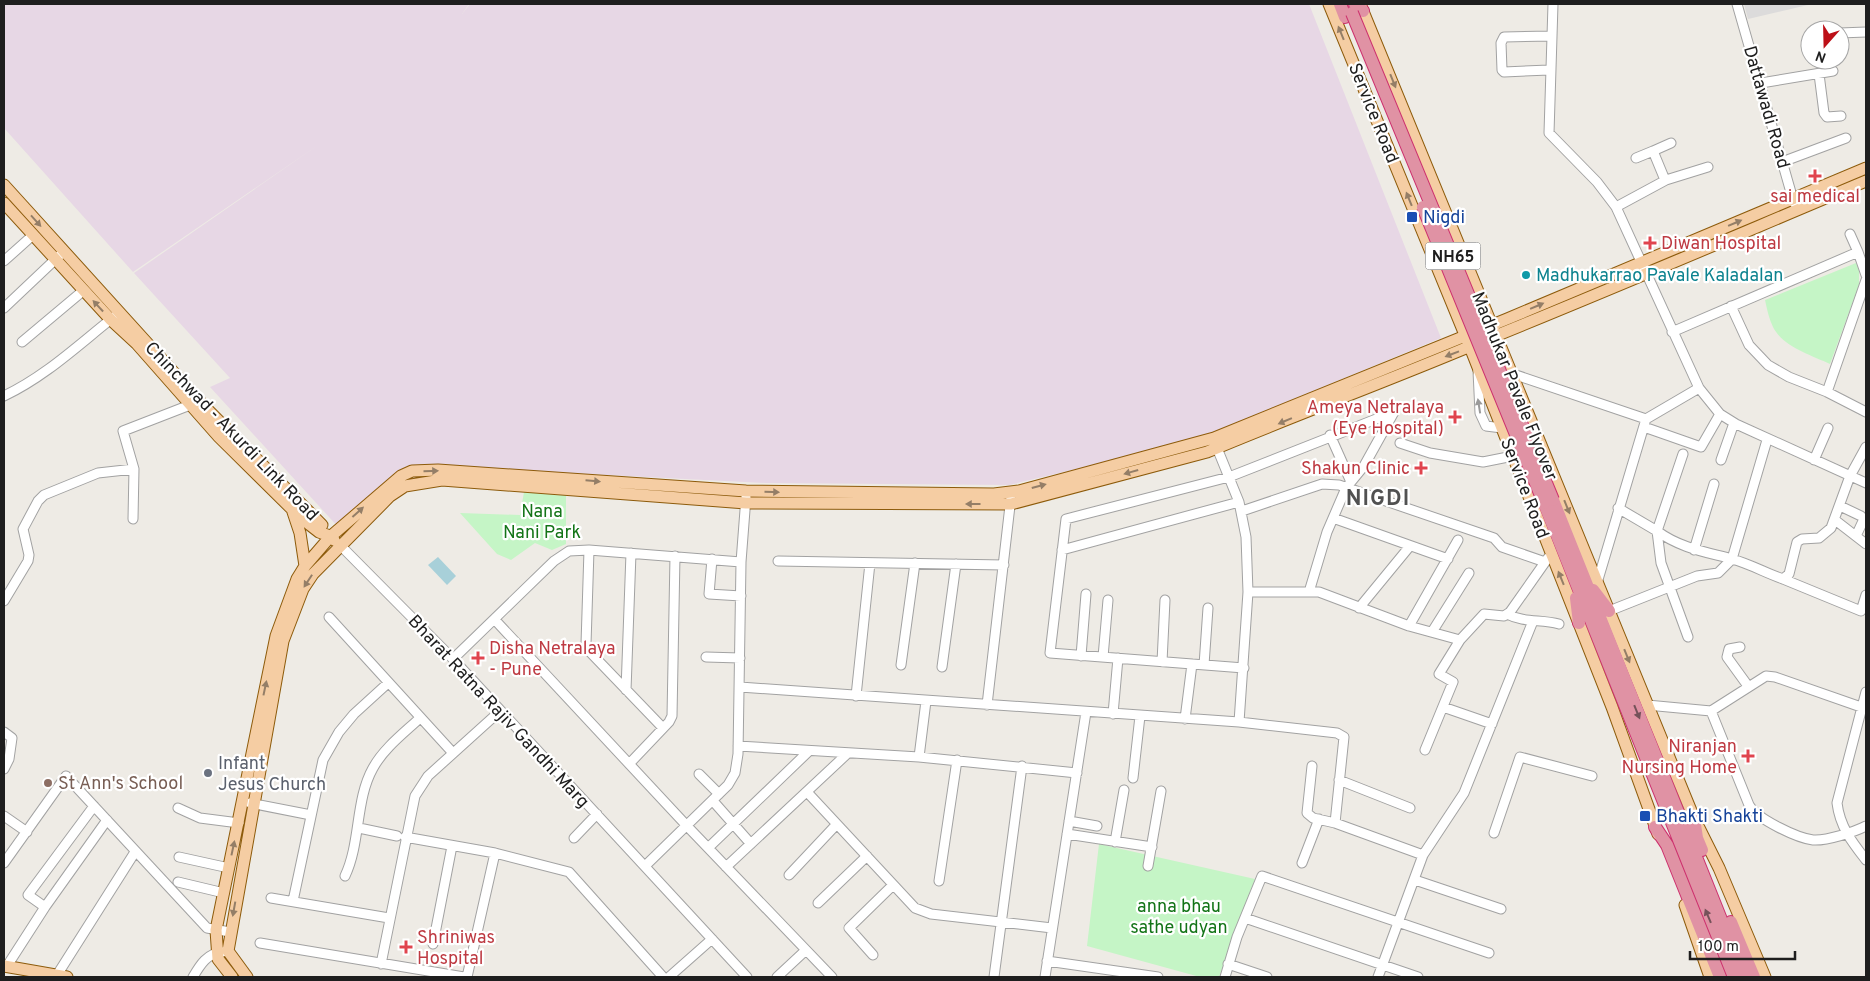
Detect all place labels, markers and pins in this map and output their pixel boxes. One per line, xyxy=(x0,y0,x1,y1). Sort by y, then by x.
marker: sai medical xyxy=(1808,169,1822,183)
place label: sai medical xyxy=(1770,186,1860,209)
place label: Nigdi xyxy=(1423,207,1465,230)
marker: Nigdi xyxy=(1405,210,1419,224)
place label: Diwan Hospital xyxy=(1661,233,1781,256)
marker: Diwan Hospital xyxy=(1643,236,1657,250)
place label: Madhukarrao Pavale Kaladalan xyxy=(1536,265,1783,288)
marker: Madhukarrao Pavale Kaladalan xyxy=(1520,269,1532,281)
place label: Ameya Netralaya (Eye Hospital) xyxy=(1307,397,1444,441)
marker: Ameya Netralaya (Eye Hospital) xyxy=(1448,410,1462,424)
place label: Shakun Clinic xyxy=(1301,458,1410,481)
marker: Shakun Clinic xyxy=(1414,461,1428,475)
place label: Disha Netralaya - Pune xyxy=(489,638,615,682)
marker: Disha Netralaya - Pune xyxy=(471,651,485,665)
place label: Niranjan Nursing Home xyxy=(1622,736,1737,780)
marker: Niranjan Nursing Home xyxy=(1741,749,1755,763)
place label: Infant Jesus Church xyxy=(218,753,326,797)
marker: Infant Jesus Church xyxy=(202,767,214,779)
place label: St Ann's School xyxy=(58,773,183,796)
marker: St Ann's School xyxy=(42,777,54,789)
place label: Bhakti Shakti xyxy=(1656,806,1763,829)
marker: Bhakti Shakti xyxy=(1638,809,1652,823)
place label: Shriniwas Hospital xyxy=(417,927,495,971)
marker: Shriniwas Hospital xyxy=(399,940,413,954)

